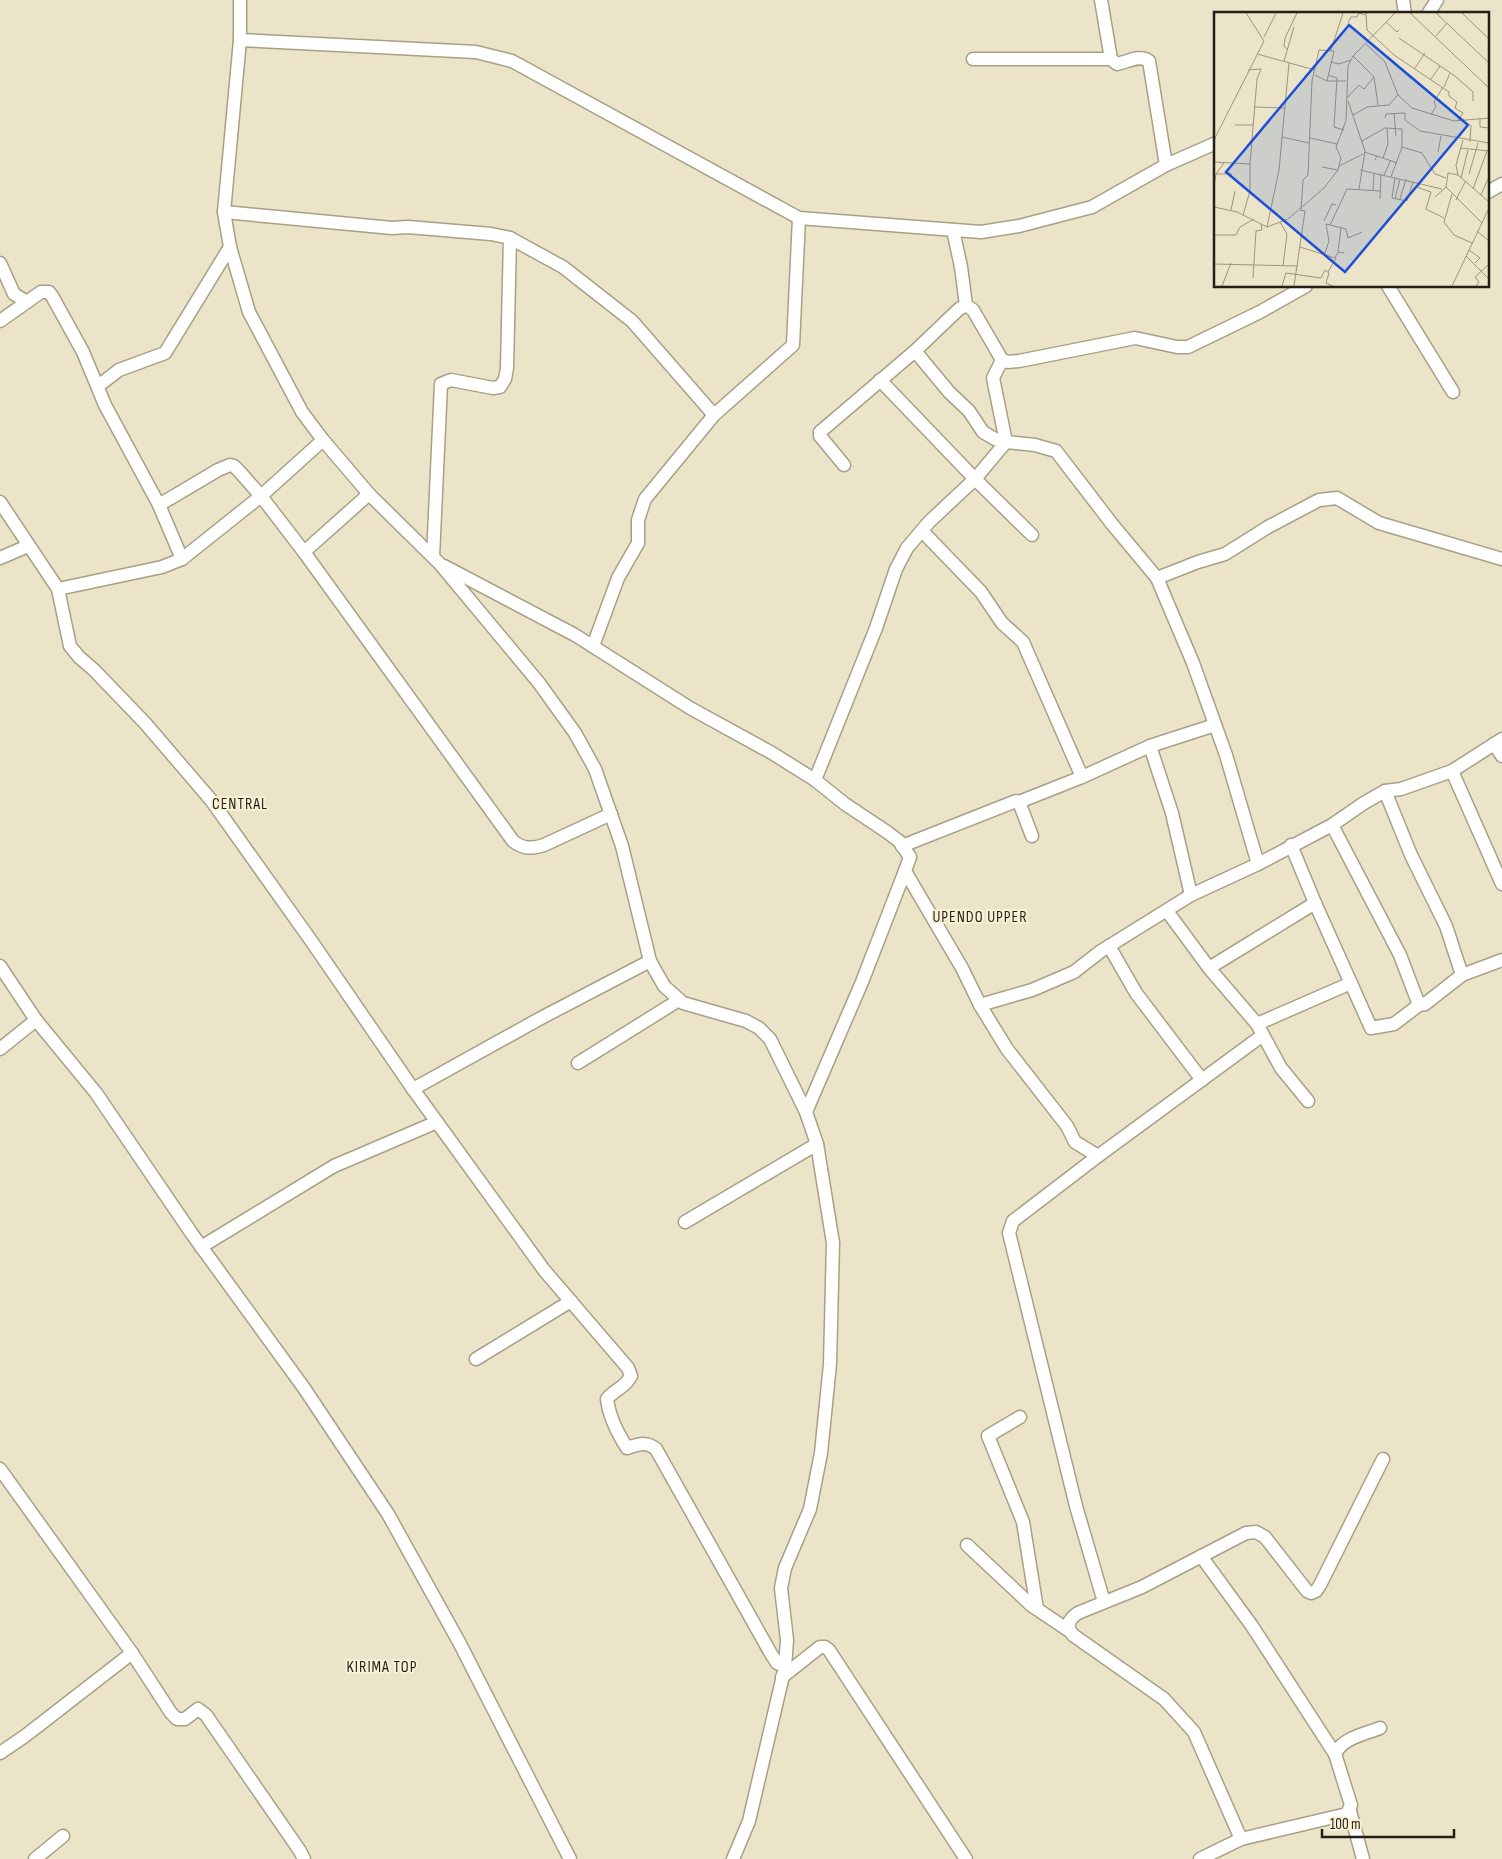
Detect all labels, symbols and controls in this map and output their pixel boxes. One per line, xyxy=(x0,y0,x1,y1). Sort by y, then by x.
inset map xyxy=(1214,12,1490,288)
district label: CENTRAL xyxy=(212,795,268,814)
district label: UPENDO UPPER xyxy=(932,908,1028,927)
district label: KIRIMA TOP xyxy=(347,1658,417,1677)
scale bar xyxy=(1322,1806,1454,1838)
text: 100 m xyxy=(1330,1815,1361,1834)

